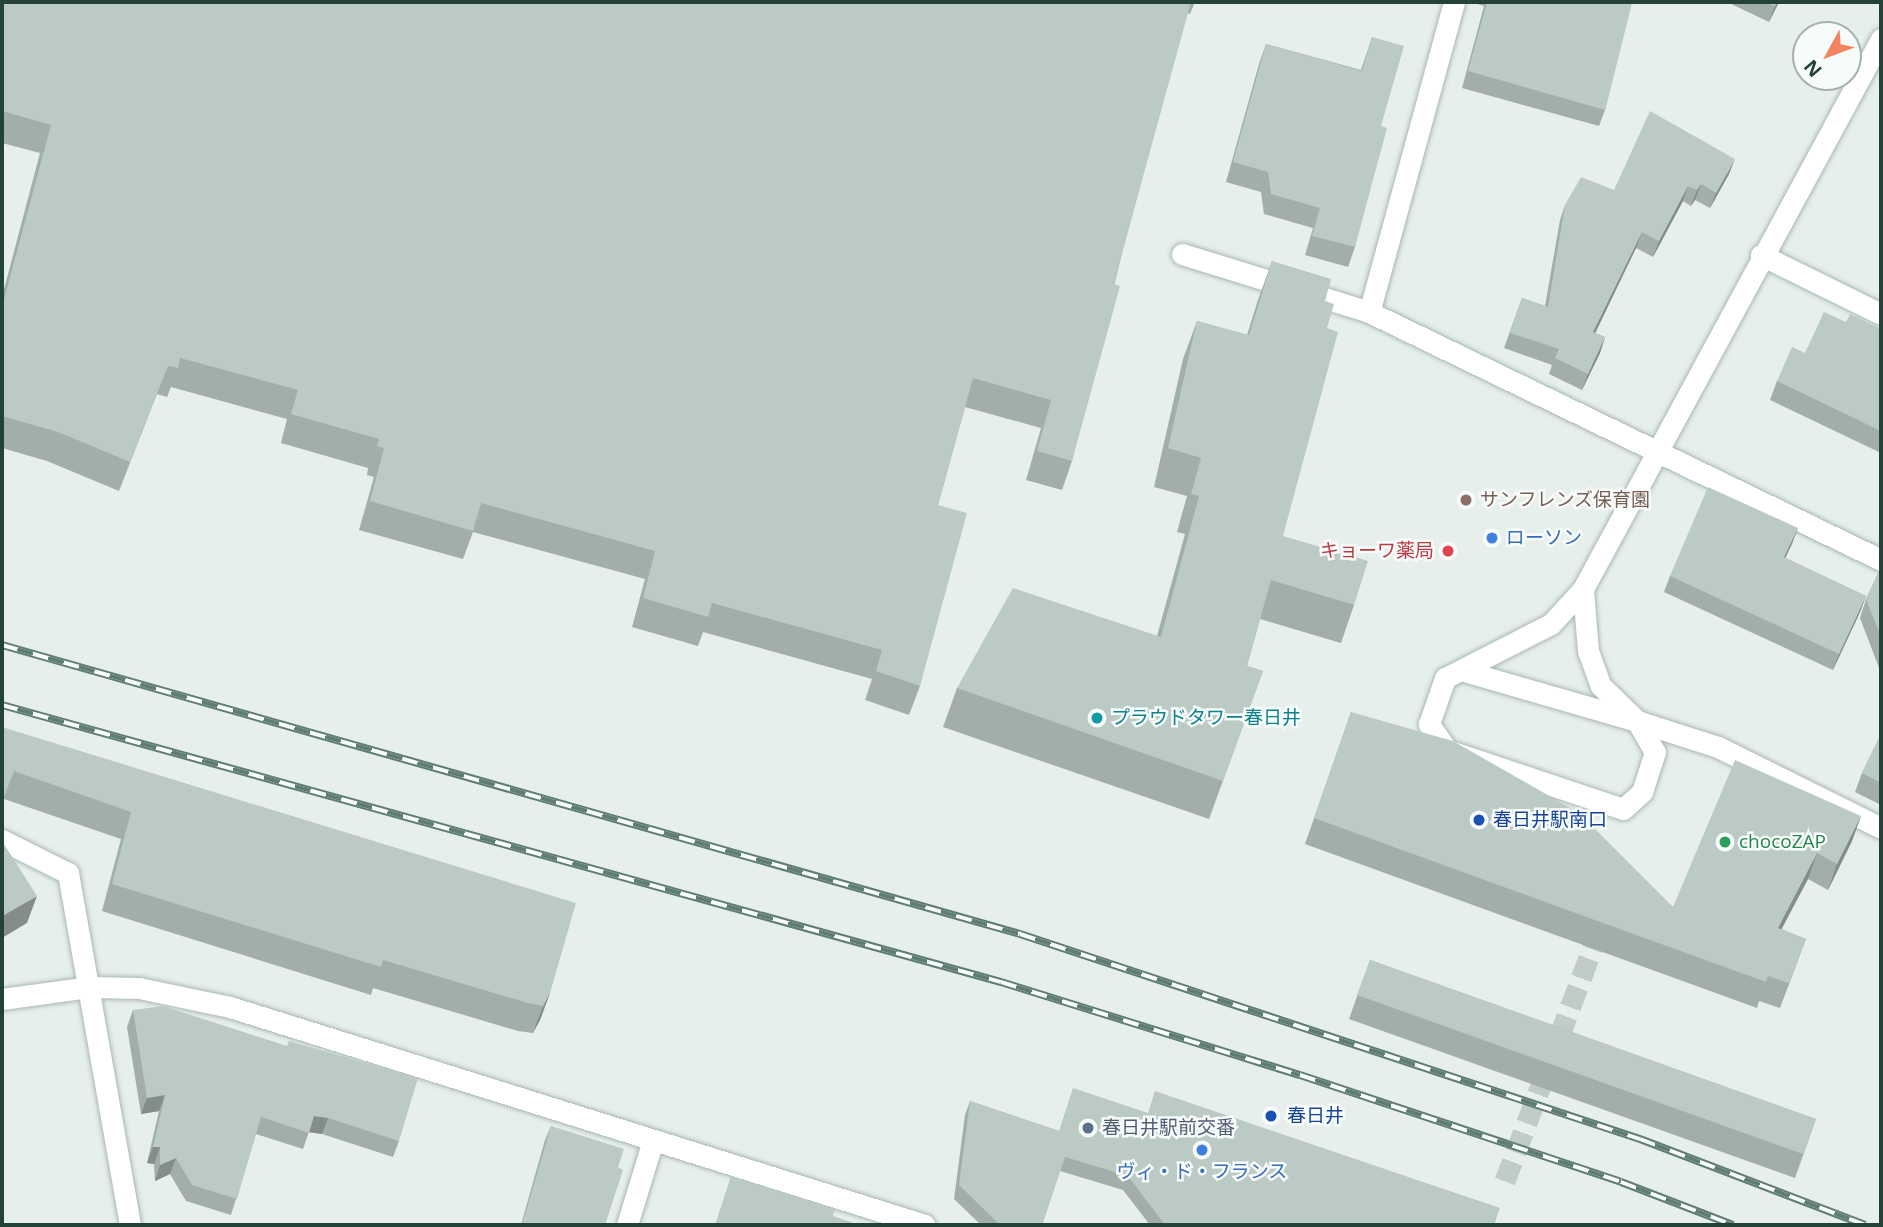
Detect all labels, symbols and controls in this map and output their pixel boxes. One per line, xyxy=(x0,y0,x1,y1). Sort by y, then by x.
north arrow xyxy=(1792,21,1862,91)
text: N xyxy=(1798,54,1828,83)
place label: サンフレンズ保育園 xyxy=(1480,489,1651,511)
marker: サンフレンズ保育園 xyxy=(1458,492,1474,508)
place label: ローソン xyxy=(1506,527,1582,549)
marker: ローソン xyxy=(1484,530,1500,546)
place label: キョーワ薬局 xyxy=(1320,540,1434,562)
marker: キョーワ薬局 xyxy=(1440,543,1456,559)
place label: プラウドタワー春日井 xyxy=(1111,707,1301,729)
marker: プラウドタワー春日井 xyxy=(1089,710,1105,726)
place label: 春日井駅南口 xyxy=(1493,809,1607,831)
marker: 春日井駅南口 xyxy=(1471,812,1487,828)
place label: chocoZAP xyxy=(1739,831,1826,853)
marker: chocoZAP xyxy=(1717,834,1733,850)
place label: 春日井 xyxy=(1287,1105,1344,1127)
marker: 春日井 xyxy=(1261,1106,1281,1126)
place label: 春日井駅前交番 xyxy=(1102,1117,1235,1139)
marker: 春日井駅前交番 xyxy=(1080,1120,1096,1136)
marker: ヴィ・ド・フランス xyxy=(1194,1142,1210,1158)
place label: ヴィ・ド・フランス xyxy=(1117,1161,1287,1183)

